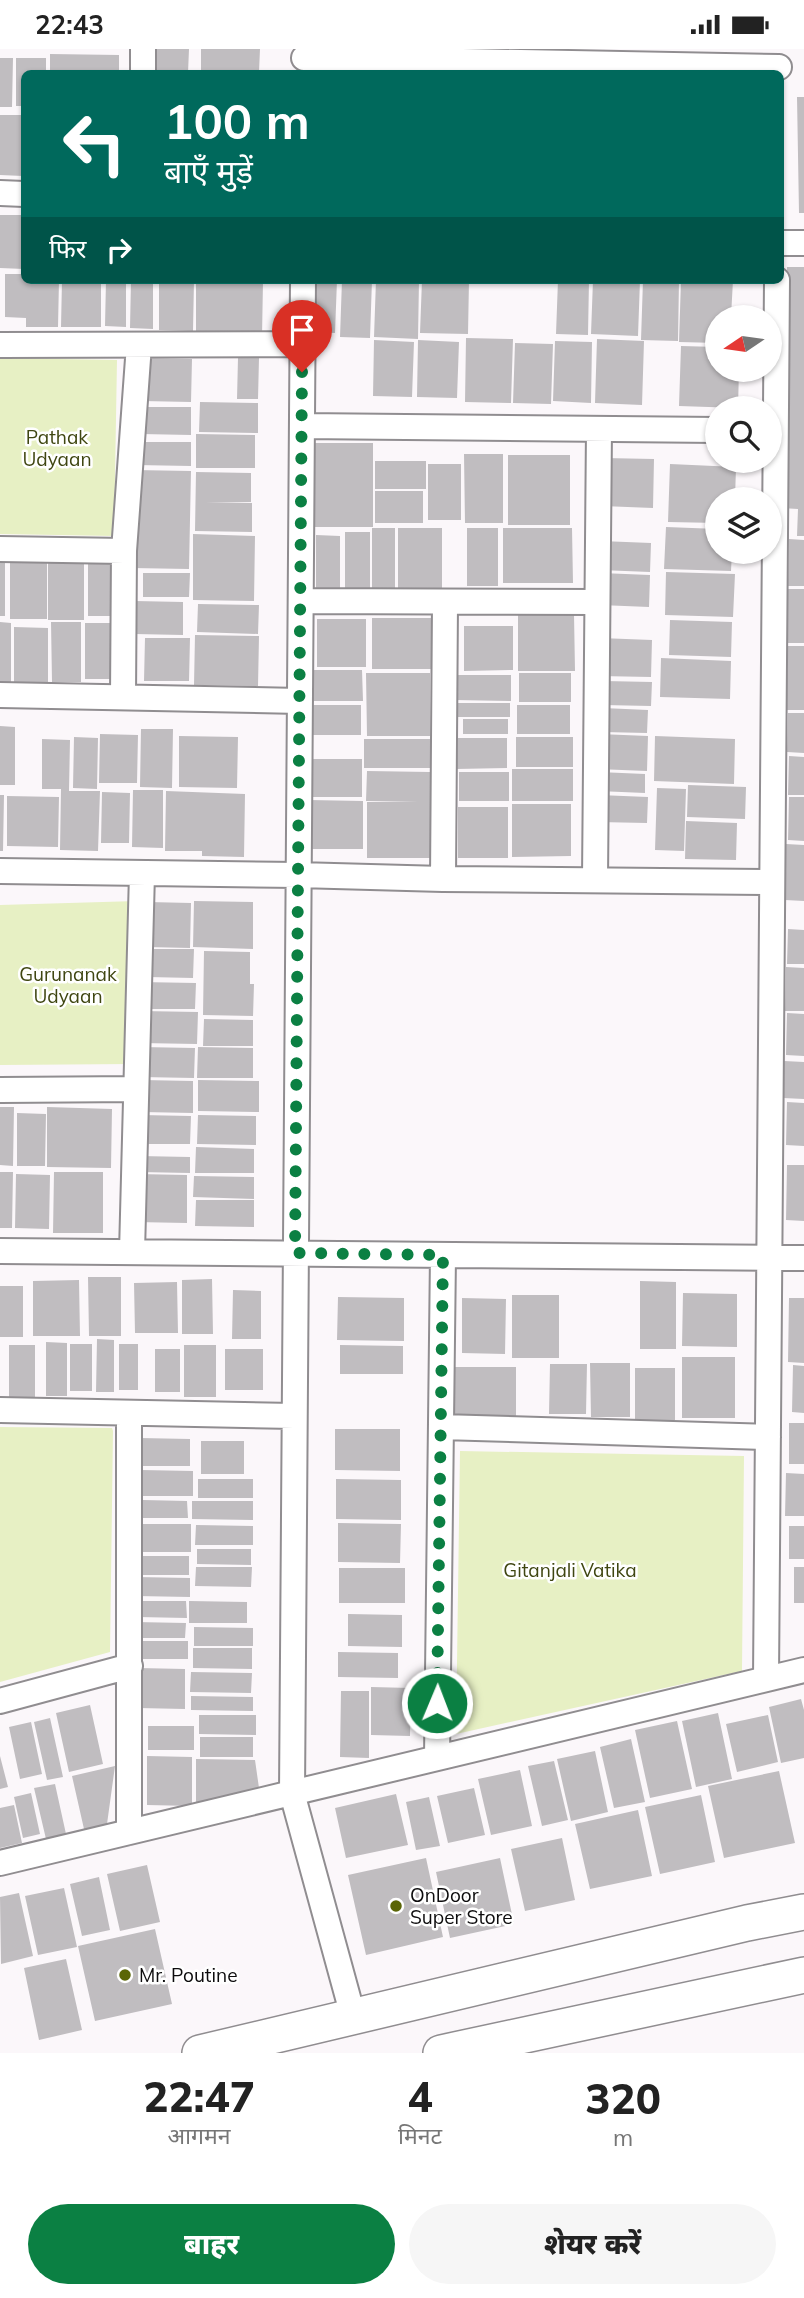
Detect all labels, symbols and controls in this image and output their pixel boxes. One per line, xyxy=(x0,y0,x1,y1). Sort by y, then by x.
text: 22:43 xyxy=(35,8,104,41)
text: 100 m xyxy=(164,90,310,151)
icon: left xyxy=(49,98,140,189)
text: बाएँ मुड़ें xyxy=(164,151,253,191)
icon: right xyxy=(100,231,138,269)
text: फिर xyxy=(49,232,86,265)
pin xyxy=(272,300,332,372)
north arrow xyxy=(705,305,782,381)
map controls xyxy=(705,305,782,564)
icon: arrive xyxy=(283,311,321,349)
button: search xyxy=(705,396,782,473)
park label: Pathak Udyaan xyxy=(22,425,92,471)
button: layers xyxy=(705,487,782,564)
park label: Gurunanak Udyaan xyxy=(19,962,117,1008)
park label: Gitanjali Vatika xyxy=(503,1558,637,1582)
position arrow xyxy=(400,1666,474,1740)
place label: OnDoor Super Store xyxy=(410,1883,513,1929)
marker: OnDoor Super Store xyxy=(388,1898,404,1914)
place label: Mr. Poutine xyxy=(139,1963,237,1987)
marker: Mr. Poutine xyxy=(117,1967,133,1983)
text: 22:47 xyxy=(143,2070,255,2123)
text: 4 xyxy=(407,2070,433,2123)
text: 320 xyxy=(585,2072,661,2125)
text: आगमन xyxy=(168,2121,231,2150)
text: मिनट xyxy=(398,2121,442,2150)
text: m xyxy=(613,2123,633,2152)
button: बाहर xyxy=(28,2204,395,2284)
button: शेयर करें xyxy=(409,2204,776,2284)

